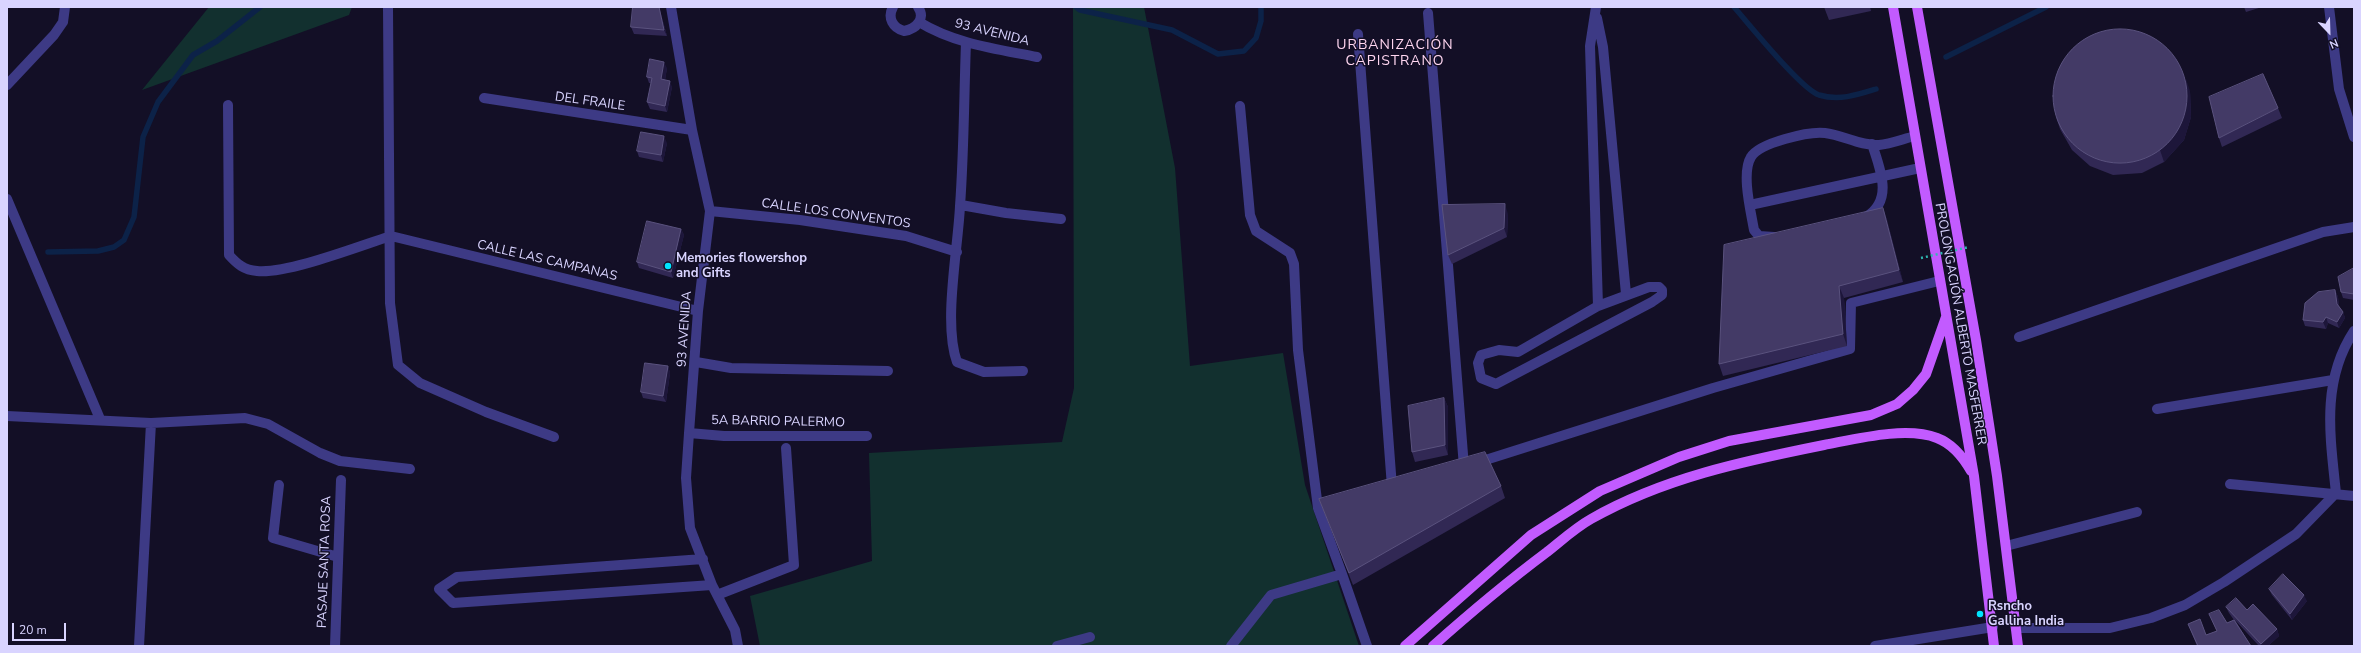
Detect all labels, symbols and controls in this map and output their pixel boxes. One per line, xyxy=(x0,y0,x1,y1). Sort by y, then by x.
north arrow xyxy=(2309,12,2349,52)
street label: 93 AVENIDA xyxy=(953,16,1031,50)
text: N xyxy=(2327,35,2341,52)
district label: URBANIZACIÓN CAPISTRANO xyxy=(1336,38,1454,70)
street label: DEL FRAILE xyxy=(554,89,626,115)
street label: CALLE LOS CONVENTOS xyxy=(760,196,912,232)
street label: PROLONGACIÓN ALBERTO MASFERRER xyxy=(1931,202,1989,446)
street label: CALLE LAS CAMPANAS xyxy=(475,237,619,285)
place label: Memories flowershop and Gifts xyxy=(676,251,807,282)
marker: Memories flowershop and Gifts xyxy=(663,261,673,271)
street label: 93 AVENIDA xyxy=(675,290,695,368)
street label: 5A BARRIO PALERMO xyxy=(711,413,845,431)
street label: PASAJE SANTA ROSA xyxy=(315,496,335,628)
place label: Rsncho Gallina India xyxy=(1988,599,2064,630)
marker: Rsncho Gallina India xyxy=(1975,609,1985,619)
scale bar xyxy=(14,615,68,641)
text: 20 m xyxy=(19,622,47,638)

